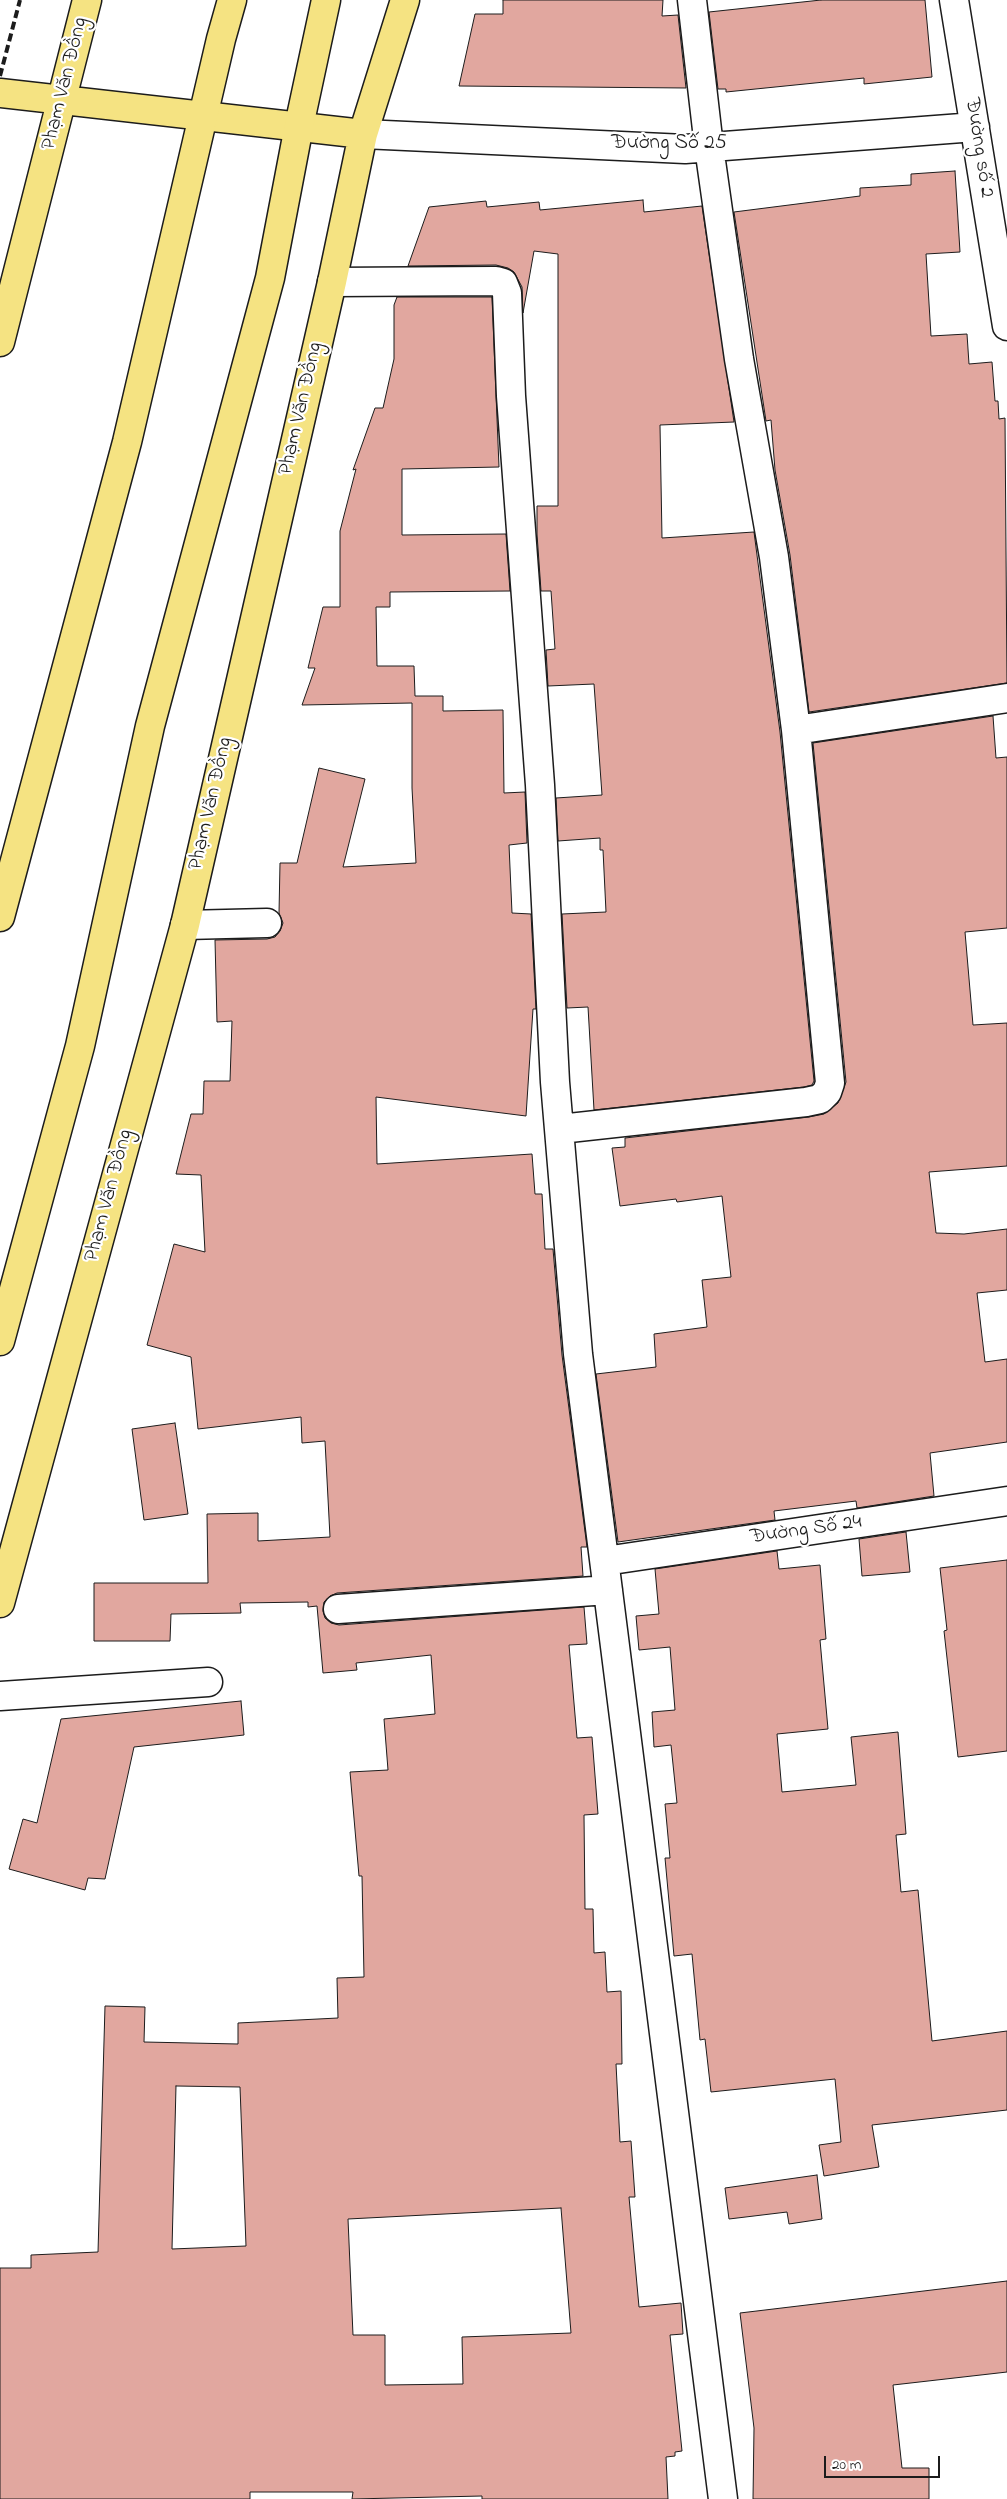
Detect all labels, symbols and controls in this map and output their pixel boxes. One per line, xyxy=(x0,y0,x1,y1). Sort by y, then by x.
street label: Phạm Văn Đồng xyxy=(37,15,95,153)
street label: Đường số 2 xyxy=(958,96,998,200)
street label: Đường Số 25 xyxy=(611,132,727,158)
street label: Phạm Văn Đồng xyxy=(274,340,330,478)
street label: Phạm Văn Đồng xyxy=(184,735,240,873)
street label: Phạm Văn Đồng xyxy=(80,1127,140,1265)
street label: Đường Số 24 xyxy=(749,1511,863,1551)
scale bar xyxy=(827,2446,943,2478)
text: 20 m xyxy=(832,2454,861,2476)

